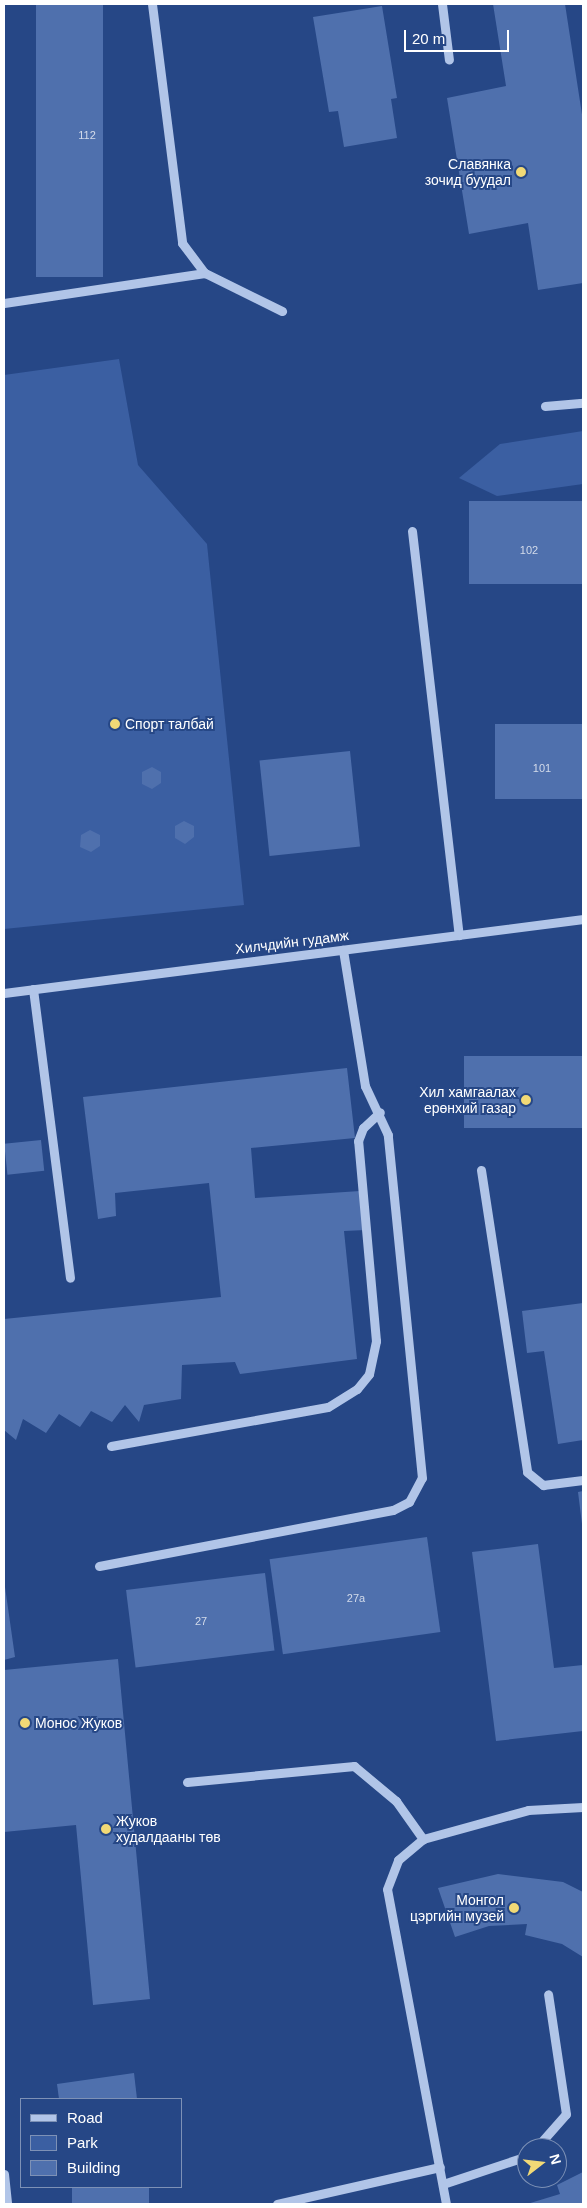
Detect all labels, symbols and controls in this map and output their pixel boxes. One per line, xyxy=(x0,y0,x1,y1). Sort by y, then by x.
scale bar xyxy=(407,20,512,52)
text: 20 m xyxy=(412,30,445,47)
house number: 112 xyxy=(78,128,96,142)
place label: Славянка зочид буудал xyxy=(425,156,511,188)
marker: Славянка зочид буудал xyxy=(515,166,527,178)
house number: 102 xyxy=(520,543,538,557)
place label: Спорт талбай xyxy=(125,716,214,732)
marker: Спорт талбай xyxy=(109,718,121,730)
house number: 101 xyxy=(533,761,551,775)
street label: Хилчдийн гудамж xyxy=(234,927,350,957)
place label: Хил хамгаалах ерөнхий газар xyxy=(419,1084,516,1116)
marker: Хил хамгаалах ерөнхий газар xyxy=(520,1094,532,1106)
house number: 27a xyxy=(347,1591,365,1605)
house number: 27 xyxy=(195,1614,207,1628)
place label: Монос Жуков xyxy=(35,1715,122,1731)
marker: Монос Жуков xyxy=(19,1717,31,1729)
place label: Жуков худалдааны төв xyxy=(116,1813,221,1845)
marker: Жуков худалдааны төв xyxy=(100,1823,112,1835)
place label: Монгол цэргийн музей xyxy=(410,1892,504,1924)
marker: Монгол цэргийн музей xyxy=(508,1902,520,1914)
legend xyxy=(20,2098,182,2188)
text: Road xyxy=(67,2109,103,2126)
text: Park xyxy=(67,2134,98,2151)
north arrow xyxy=(517,2138,567,2188)
text: N xyxy=(546,2152,565,2166)
text: Building xyxy=(67,2159,120,2176)

